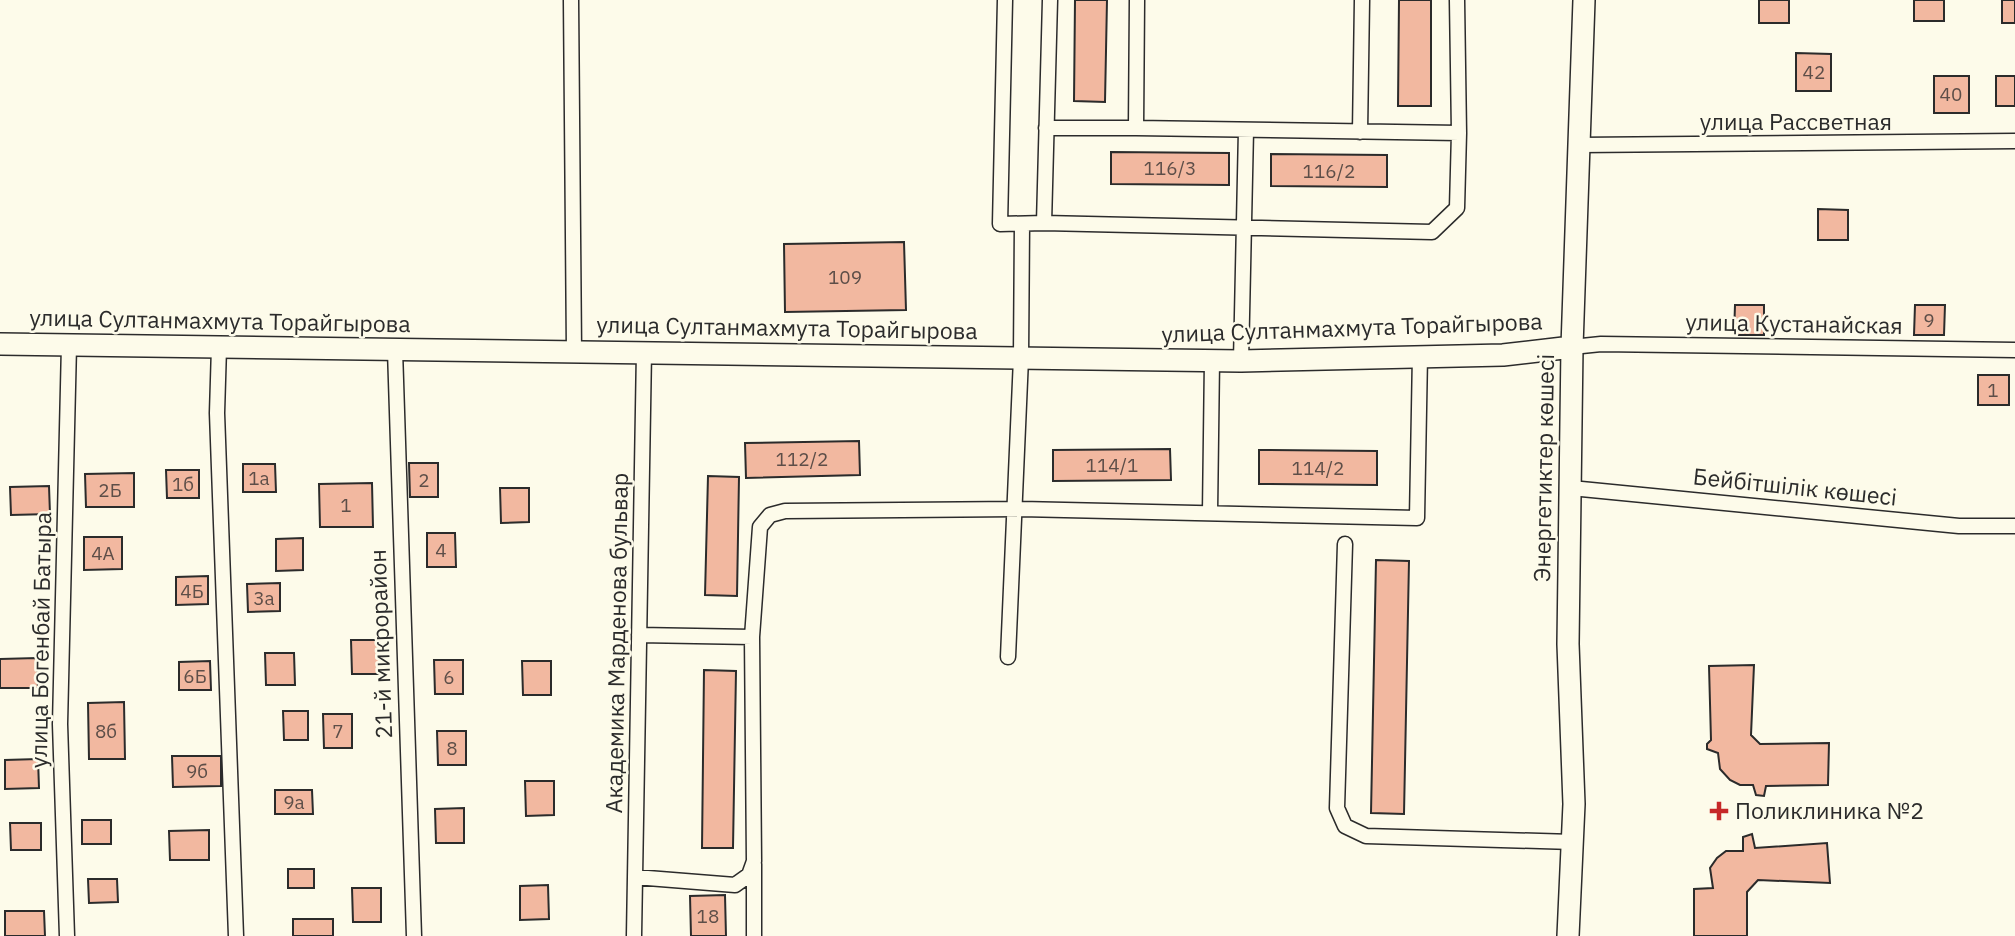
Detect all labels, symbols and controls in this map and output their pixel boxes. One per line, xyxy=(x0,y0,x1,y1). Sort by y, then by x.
house number: 42 xyxy=(1803,60,1825,84)
house number: 40 xyxy=(1940,82,1962,106)
street label: улица Рассветная xyxy=(1700,106,1892,136)
house number: 116/3 xyxy=(1144,156,1196,180)
house number: 116/2 xyxy=(1303,159,1355,183)
house number: 109 xyxy=(828,265,862,289)
street label: улица Султанмахмута Торайгырова xyxy=(29,302,411,338)
street label: улица Султанмахмута Торайгырова xyxy=(1161,305,1543,349)
street label: улица Кустанайская xyxy=(1685,306,1903,340)
house number: 9 xyxy=(1923,308,1935,332)
street label: улица Султанмахмута Торайгырова xyxy=(596,309,978,345)
street label: Энергетиктер көшесі xyxy=(1526,354,1560,582)
house number: 1 xyxy=(1987,378,1999,402)
house number: 112/2 xyxy=(776,447,828,471)
house number: 114/1 xyxy=(1086,453,1138,477)
house number: 114/2 xyxy=(1292,456,1344,480)
street label: Бейбітшілік көшесі xyxy=(1692,460,1898,512)
house number: 1а xyxy=(248,466,270,490)
house number: 2 xyxy=(418,468,430,492)
house number: 1б xyxy=(172,472,194,496)
street label: Академика Марденова бульвар xyxy=(598,472,634,814)
house number: 2Б xyxy=(98,478,122,502)
house number: 1 xyxy=(340,493,352,517)
street label: улица Богенбай Батыра xyxy=(23,512,57,768)
house number: 4 xyxy=(435,538,447,562)
house number: 4А xyxy=(91,541,115,565)
street label: 21-й микрорайон xyxy=(362,549,398,739)
house number: 4Б xyxy=(180,579,204,603)
house number: 3а xyxy=(253,586,275,610)
house number: 6Б xyxy=(183,664,207,688)
house number: 6 xyxy=(443,665,455,689)
house number: 8б xyxy=(95,719,117,743)
house number: 7 xyxy=(332,719,344,743)
house number: 8 xyxy=(446,736,458,760)
house number: 9б xyxy=(186,759,208,783)
house number: 9а xyxy=(283,790,305,814)
place label: Поликлиника №2 xyxy=(1735,795,1924,825)
marker: Поликлиника №2 xyxy=(1709,801,1729,821)
house number: 18 xyxy=(697,904,719,928)

